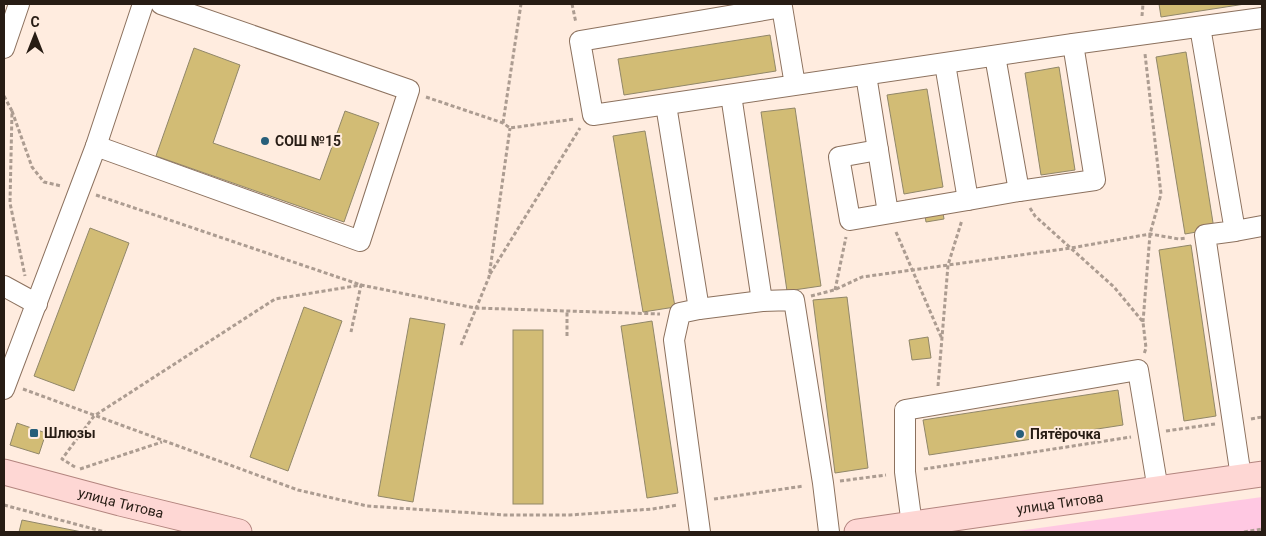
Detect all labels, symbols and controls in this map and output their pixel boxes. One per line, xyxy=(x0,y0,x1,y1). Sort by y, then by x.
north arrow xyxy=(10,10,60,60)
text: С xyxy=(30,14,40,30)
place label: СОШ №15 xyxy=(275,133,341,149)
marker: СОШ №15 xyxy=(259,135,271,147)
place label: Шлюзы xyxy=(44,425,96,441)
place label: Пятёрочка xyxy=(1030,426,1101,442)
marker: Шлюзы xyxy=(28,427,40,439)
marker: Пятёрочка xyxy=(1014,428,1026,440)
street label: улица Титова xyxy=(77,484,165,521)
street label: улица Титова xyxy=(1016,489,1104,517)

